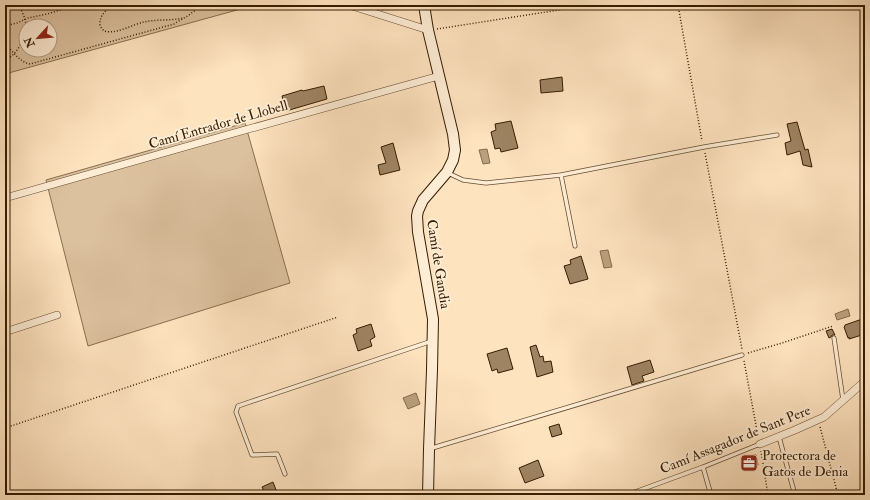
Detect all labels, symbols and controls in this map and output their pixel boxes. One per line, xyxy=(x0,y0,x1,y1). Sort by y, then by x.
north arrow xyxy=(18,18,58,58)
text: N xyxy=(21,34,38,51)
street label: Camí Entrador de Llobell xyxy=(147,96,290,152)
street label: Camí de Gandia xyxy=(423,218,454,310)
street label: Camí Assagador de Sant Pere xyxy=(657,401,813,477)
place label: Protectora de Gatos de Denia xyxy=(762,447,848,480)
office icon: Protectora de Gatos de Denia xyxy=(739,453,759,473)

